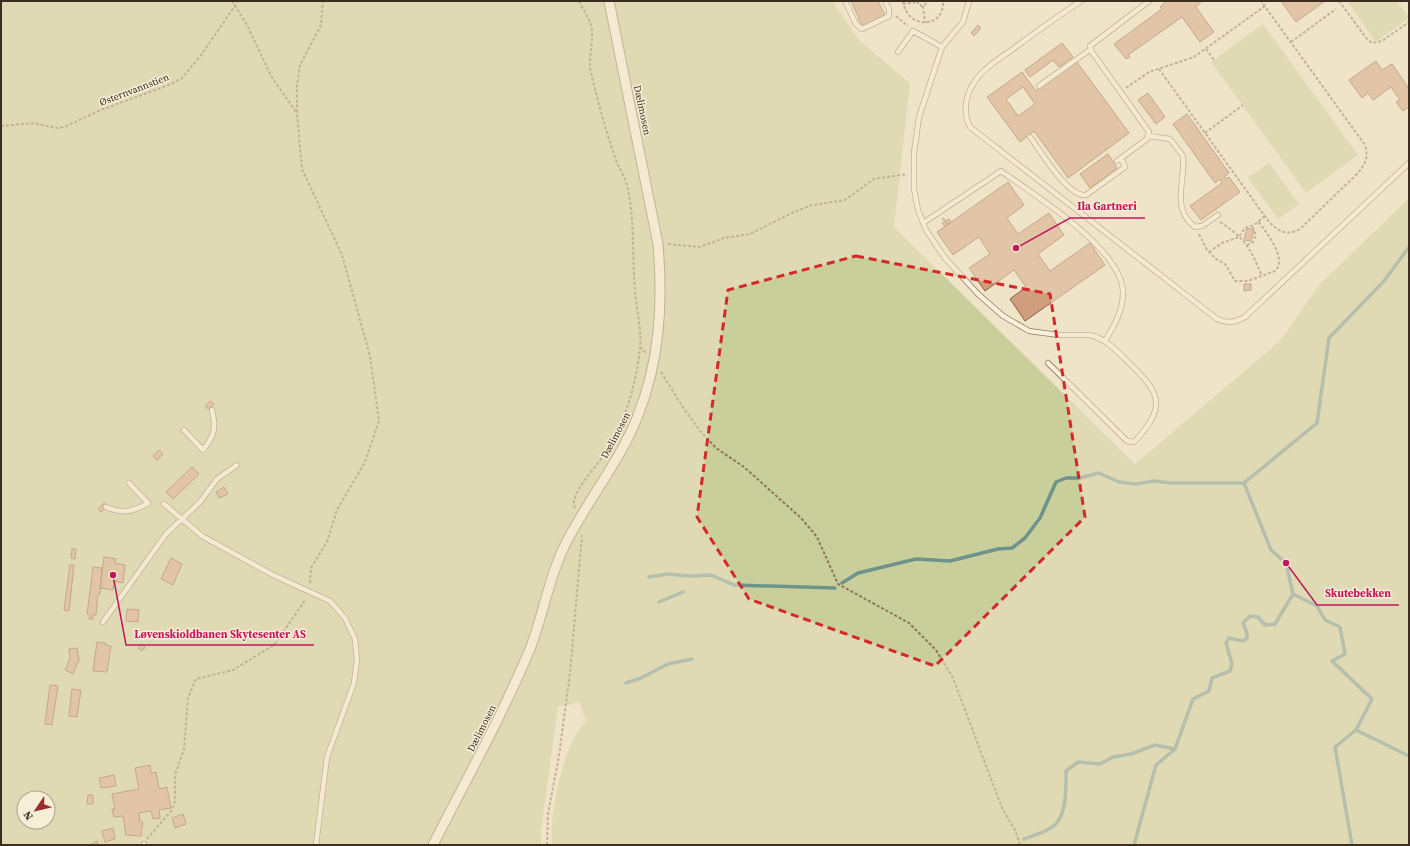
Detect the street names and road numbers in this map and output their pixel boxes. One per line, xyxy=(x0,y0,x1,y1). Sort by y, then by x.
street label: Østernvannstien xyxy=(98,70,171,109)
street label: Dælimosen xyxy=(631,84,654,136)
street label: Dælimosen xyxy=(598,410,633,461)
street label: Dælimosen xyxy=(464,703,499,754)

